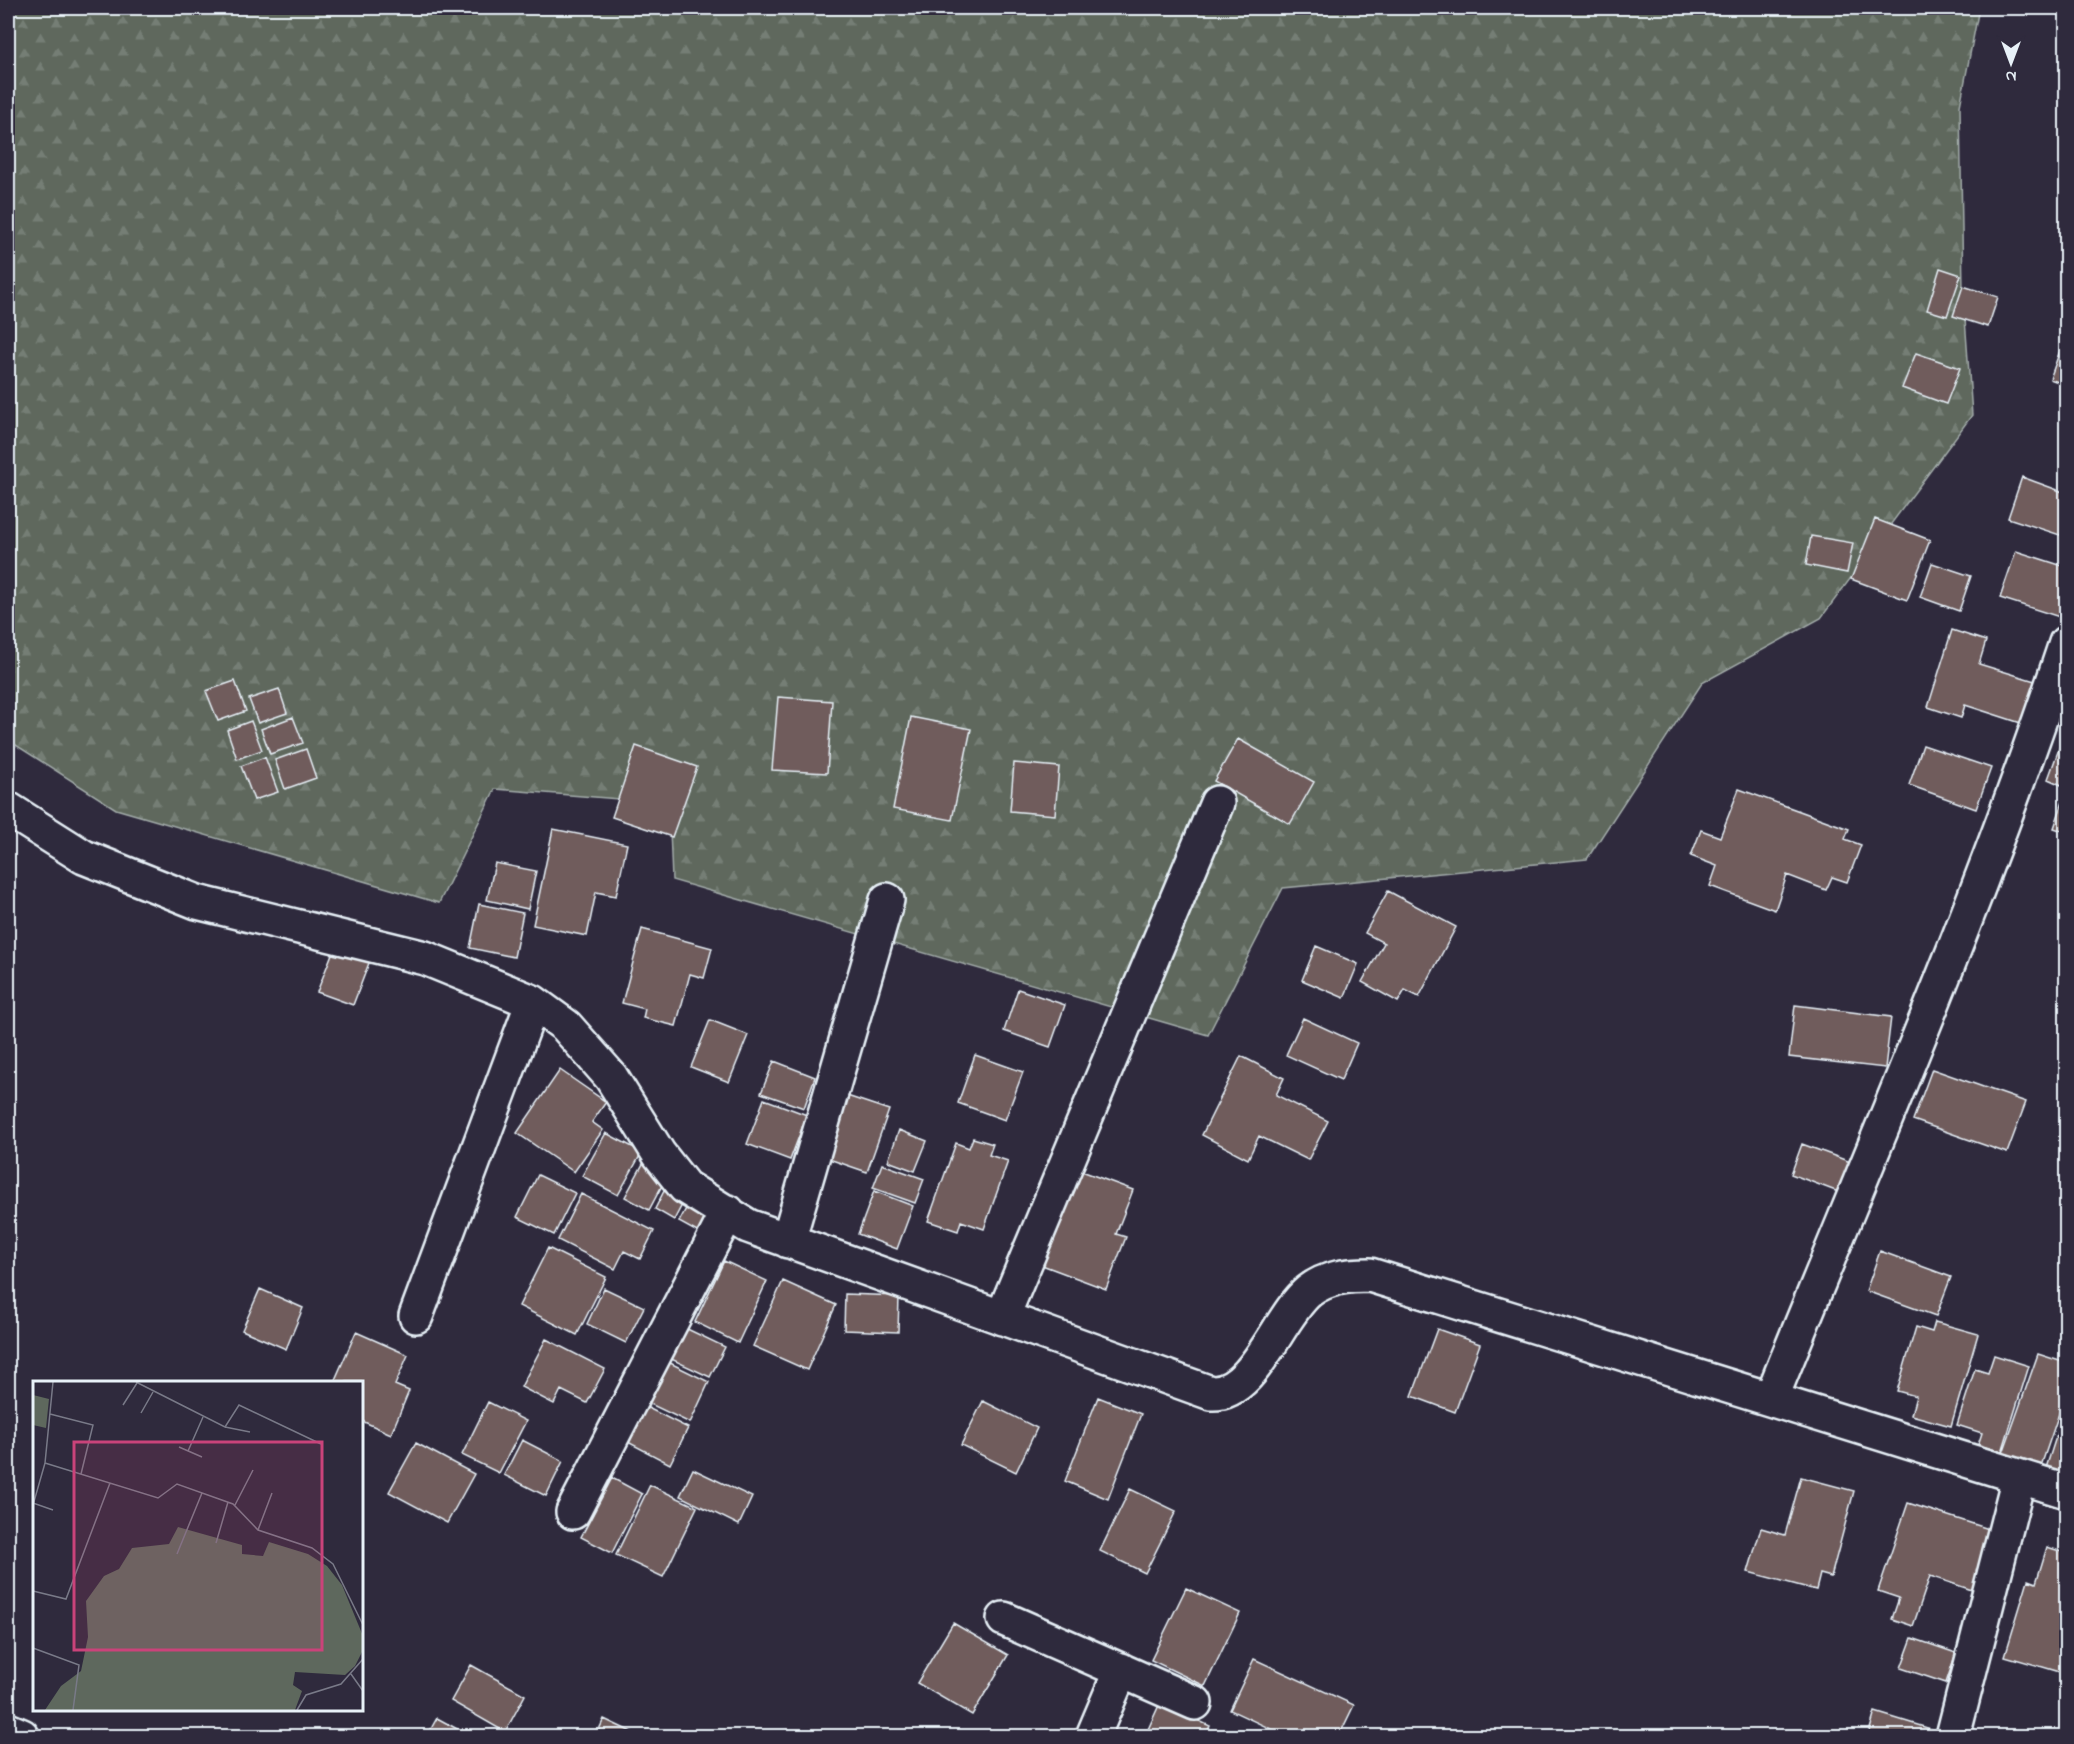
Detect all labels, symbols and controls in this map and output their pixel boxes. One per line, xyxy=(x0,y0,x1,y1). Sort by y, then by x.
north arrow xyxy=(1981,33,2041,93)
text: N xyxy=(2005,64,2016,88)
inset map xyxy=(33,1381,363,1711)

